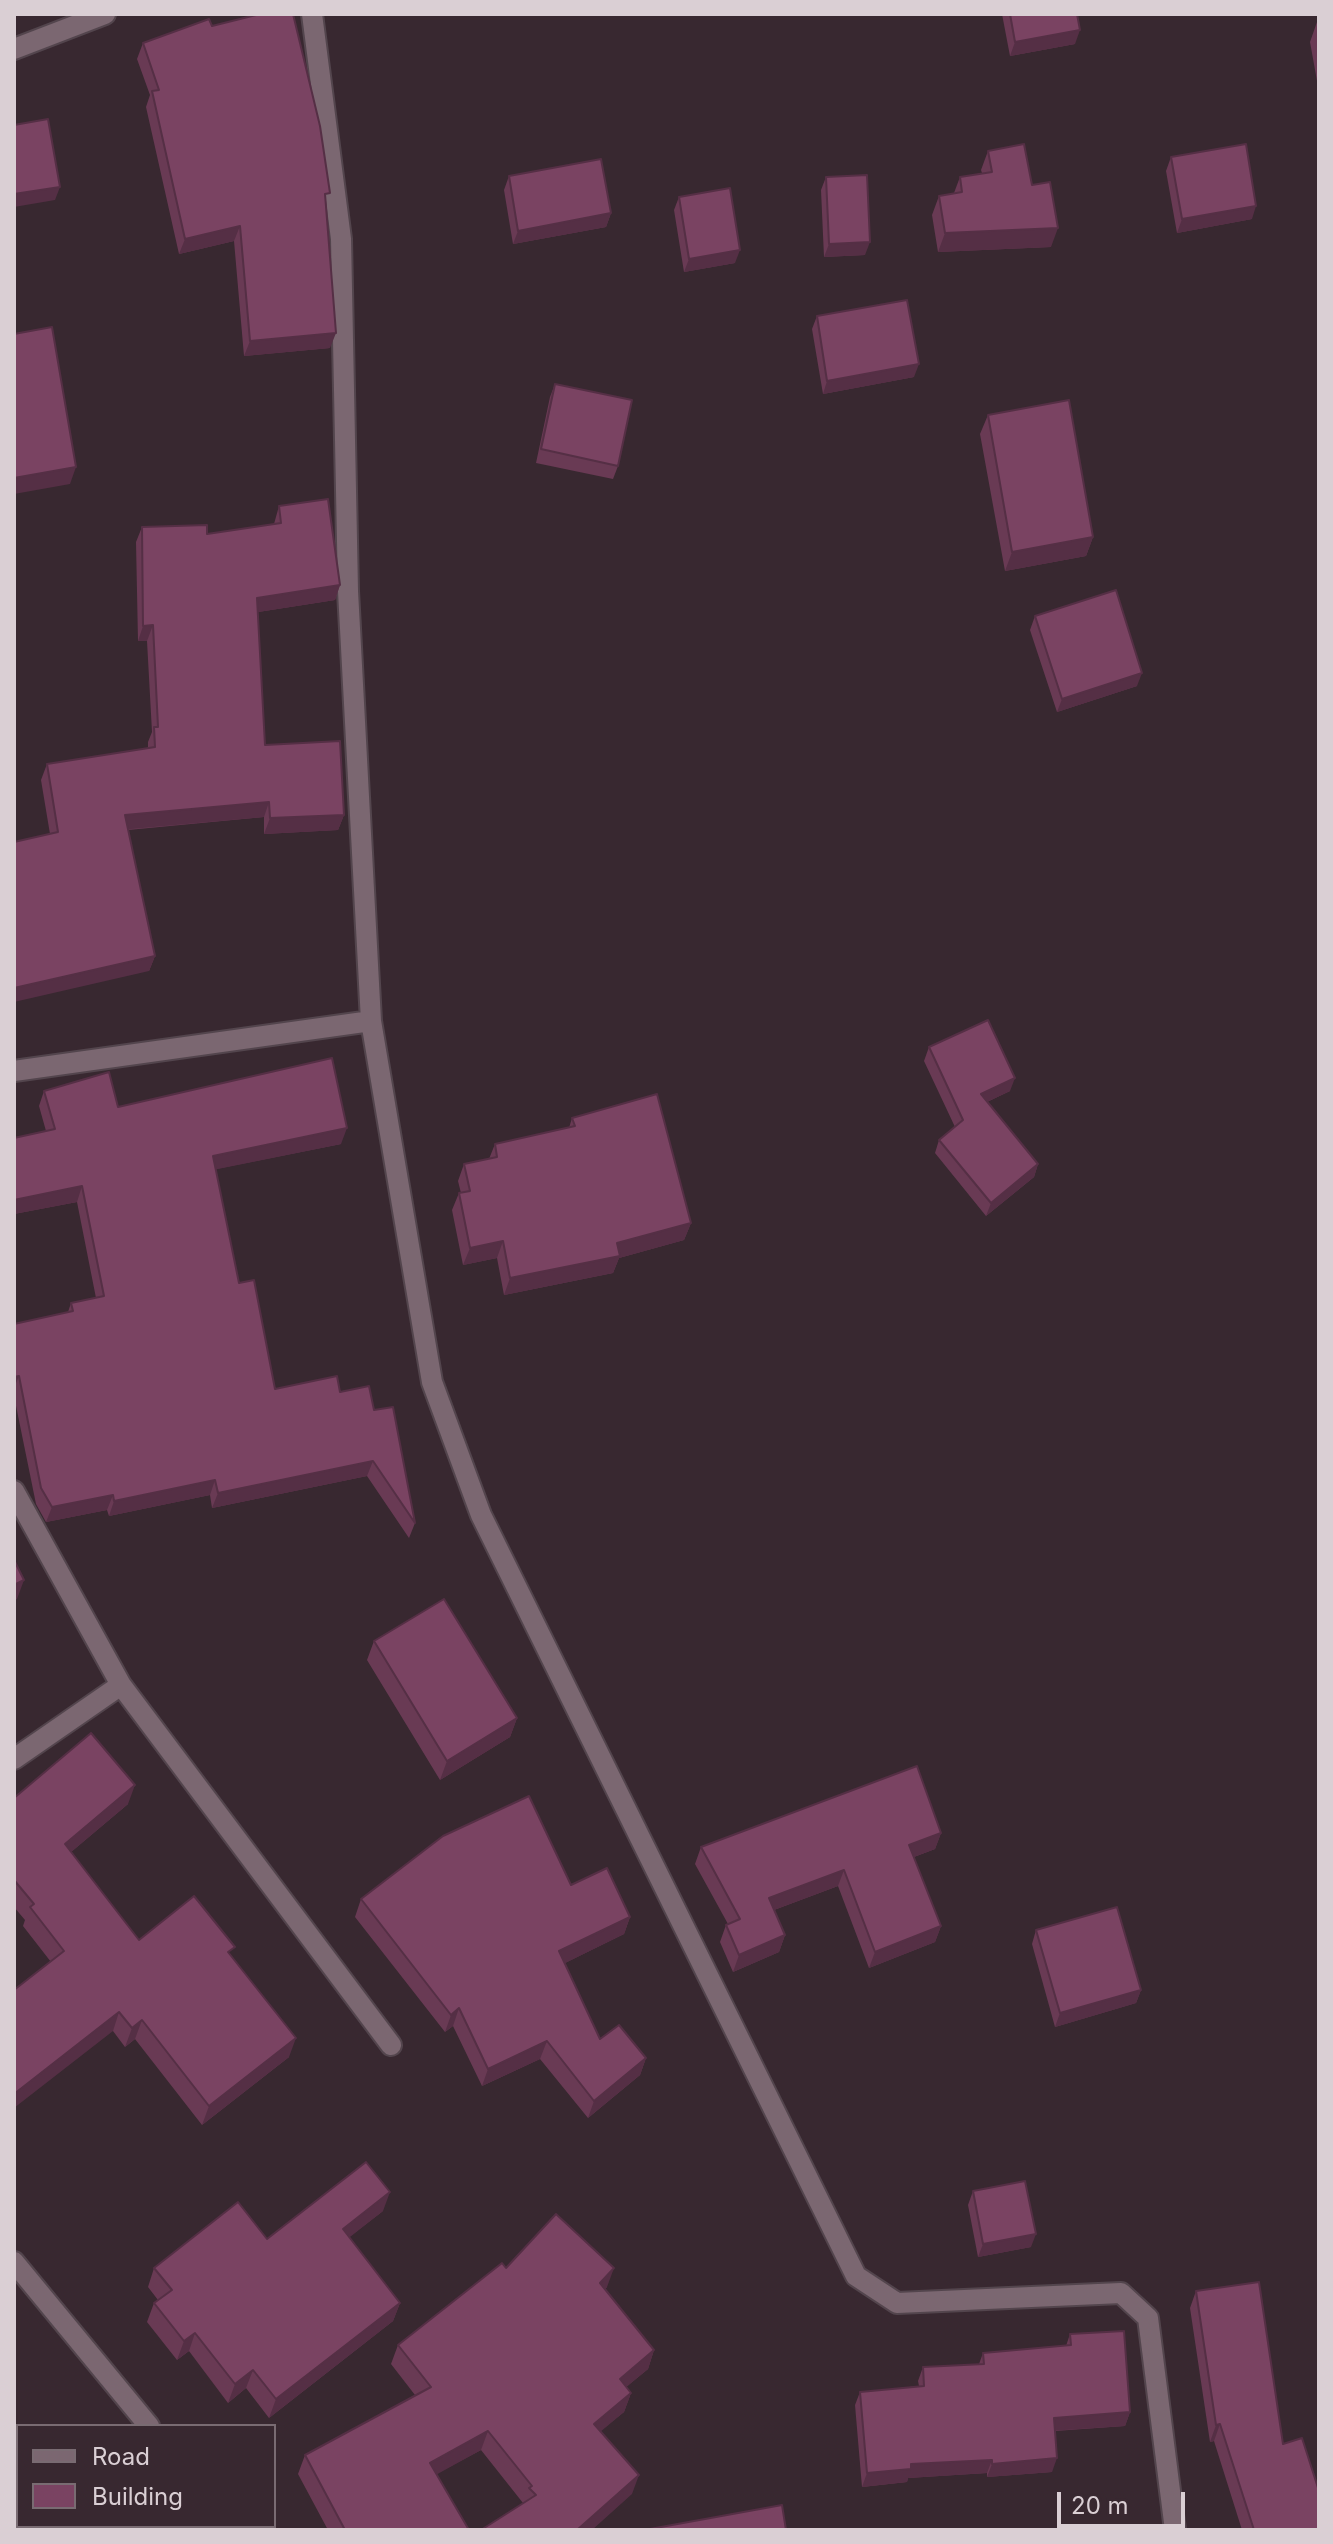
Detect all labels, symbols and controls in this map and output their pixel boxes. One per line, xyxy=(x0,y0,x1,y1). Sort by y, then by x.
legend xyxy=(16,2424,276,2528)
text: Road xyxy=(92,2442,150,2471)
scale bar xyxy=(1061,2476,1189,2526)
text: Building xyxy=(92,2482,183,2511)
text: 20 m xyxy=(1071,2491,1129,2520)

